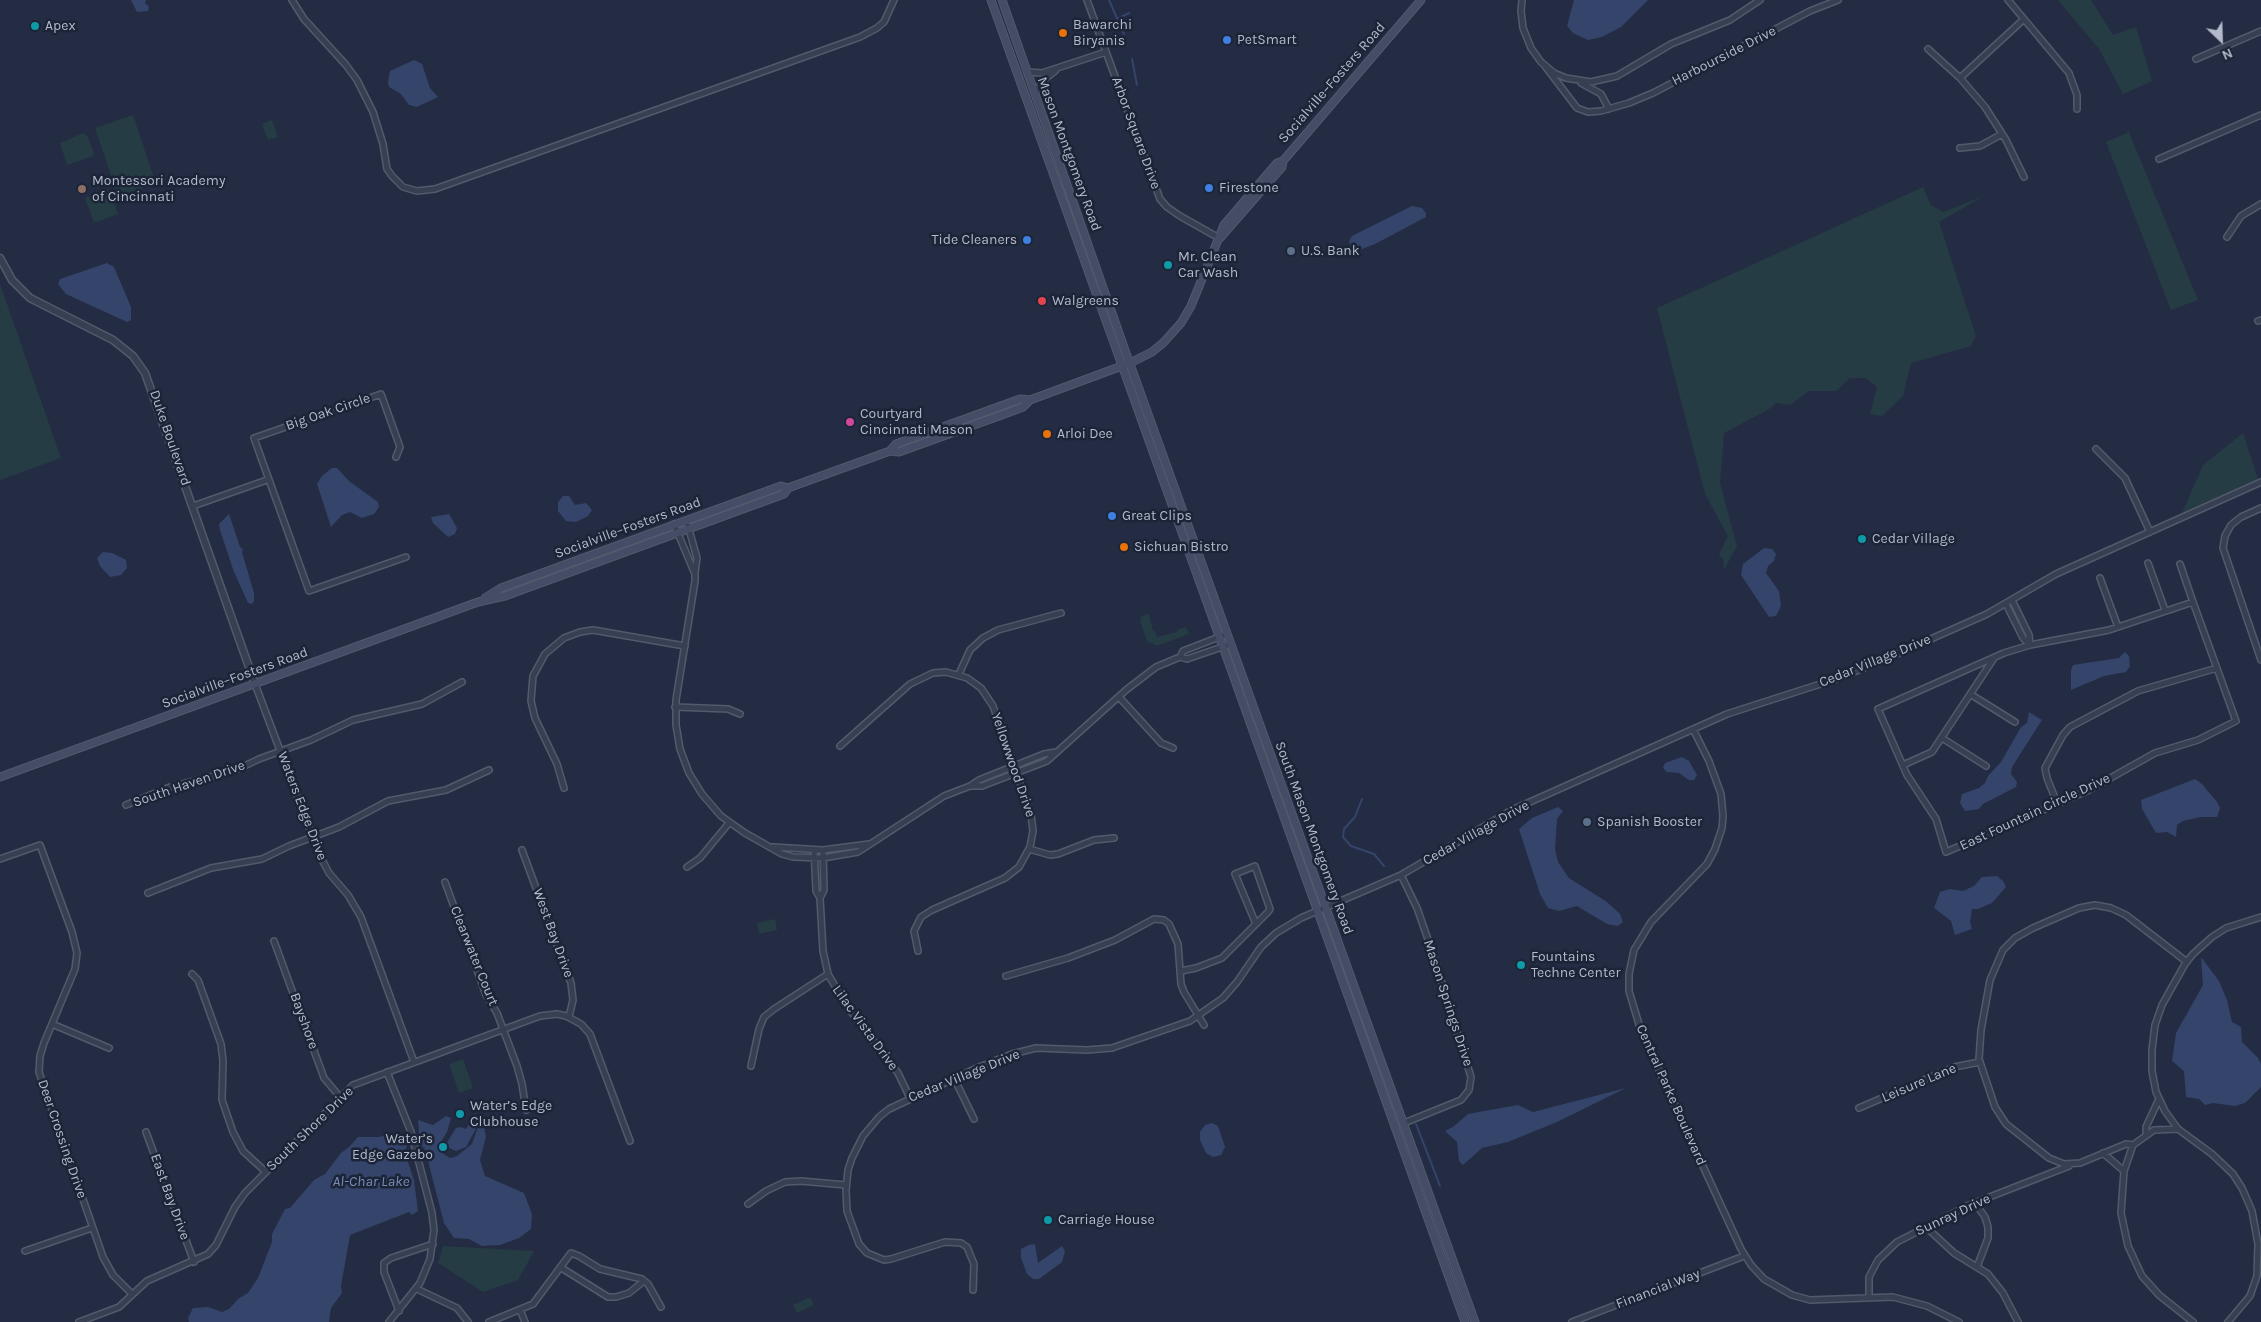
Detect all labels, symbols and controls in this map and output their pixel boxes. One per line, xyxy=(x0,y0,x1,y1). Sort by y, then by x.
north arrow xyxy=(2196,15,2246,65)
place label: Bawarchi Biryanis xyxy=(1073,17,1132,49)
place label: Apex xyxy=(45,18,76,34)
street label: Socialville–Fosters Road xyxy=(1275,19,1389,147)
marker: Apex xyxy=(29,20,41,32)
street label: Harbourside Drive xyxy=(1669,22,1779,90)
marker: Bawarchi Biryanis xyxy=(1057,27,1069,39)
place label: PetSmart xyxy=(1237,32,1297,48)
marker: PetSmart xyxy=(1221,34,1233,46)
text: N xyxy=(2219,44,2235,64)
street label: Arbor Square Drive xyxy=(1108,74,1164,192)
street label: Mason Montgomery Road xyxy=(1033,75,1105,233)
place label: Montessori Academy of Cincinnati xyxy=(92,173,225,206)
place label: Firestone xyxy=(1219,180,1279,196)
marker: Firestone xyxy=(1203,182,1215,194)
marker: Montessori Academy of Cincinnati xyxy=(76,183,88,195)
place label: Tide Cleaners xyxy=(932,232,1017,248)
marker: Tide Cleaners xyxy=(1021,234,1033,246)
place label: U.S. Bank xyxy=(1301,243,1360,259)
marker: U.S. Bank xyxy=(1285,245,1297,257)
place label: Mr. Clean Car Wash xyxy=(1178,249,1238,282)
marker: Mr. Clean Car Wash xyxy=(1162,259,1174,271)
place label: Walgreens xyxy=(1052,293,1119,309)
marker: Walgreens xyxy=(1036,295,1048,307)
street label: Duke Boulevard xyxy=(146,388,194,488)
street label: Big Oak Circle xyxy=(284,390,372,434)
place label: Courtyard Cincinnati Mason xyxy=(860,406,973,438)
marker: Courtyard Cincinnati Mason xyxy=(844,416,856,428)
place label: Arloi Dee xyxy=(1057,426,1113,442)
marker: Arloi Dee xyxy=(1041,428,1053,440)
street label: Socialville–Fosters Road xyxy=(553,494,703,562)
place label: Great Clips xyxy=(1122,508,1192,524)
marker: Great Clips xyxy=(1106,510,1118,522)
place label: Cedar Village xyxy=(1872,531,1955,547)
marker: Cedar Village xyxy=(1856,533,1868,545)
place label: Sichuan Bistro xyxy=(1134,539,1228,555)
marker: Sichuan Bistro xyxy=(1118,541,1130,553)
street label: Cedar Village Drive xyxy=(1817,631,1933,691)
street label: Socialville–Fosters Road xyxy=(160,644,310,712)
street label: Yellowwood Drive xyxy=(987,711,1039,819)
street label: South Mason Montgomery Road xyxy=(1271,739,1357,937)
street label: Waters Edge Drive xyxy=(274,749,330,863)
street label: South Haven Drive xyxy=(131,757,247,811)
street label: East Fountain Circle Drive xyxy=(1957,770,2113,854)
street label: Cedar Village Drive xyxy=(1420,797,1532,869)
place label: Spanish Booster xyxy=(1597,814,1702,830)
marker: Spanish Booster xyxy=(1581,816,1593,828)
street label: West Bay Drive xyxy=(529,886,577,980)
street label: Clearwater Court xyxy=(446,904,502,1008)
street label: Mason Springs Drive xyxy=(1420,938,1476,1068)
place label: Fountains Techne Center xyxy=(1531,949,1621,982)
marker: Fountains Techne Center xyxy=(1515,959,1527,971)
street label: Lilac Vista Drive xyxy=(828,982,902,1074)
street label: Bayshore xyxy=(286,991,322,1051)
street label: Central Parke Boulevard xyxy=(1632,1022,1710,1168)
street label: Cedar Village Drive xyxy=(906,1046,1022,1106)
street label: Leisure Lane xyxy=(1879,1060,1959,1106)
street label: Deer Crossing Drive xyxy=(34,1077,90,1201)
street label: South Shore Drive xyxy=(263,1083,357,1175)
place label: Water’s Edge Clubhouse xyxy=(470,1098,552,1130)
marker: Water’s Edge Clubhouse xyxy=(454,1108,466,1120)
place label: Water’s Edge Gazebo xyxy=(352,1131,433,1164)
marker: Water’s Edge Gazebo xyxy=(437,1141,449,1153)
street label: East Bay Drive xyxy=(147,1152,193,1242)
water label: Al-Char Lake xyxy=(332,1173,410,1191)
street label: Sunray Drive xyxy=(1913,1190,1993,1240)
place label: Carriage House xyxy=(1058,1212,1155,1228)
marker: Carriage House xyxy=(1042,1214,1054,1226)
street label: Financial Way xyxy=(1614,1265,1702,1313)

